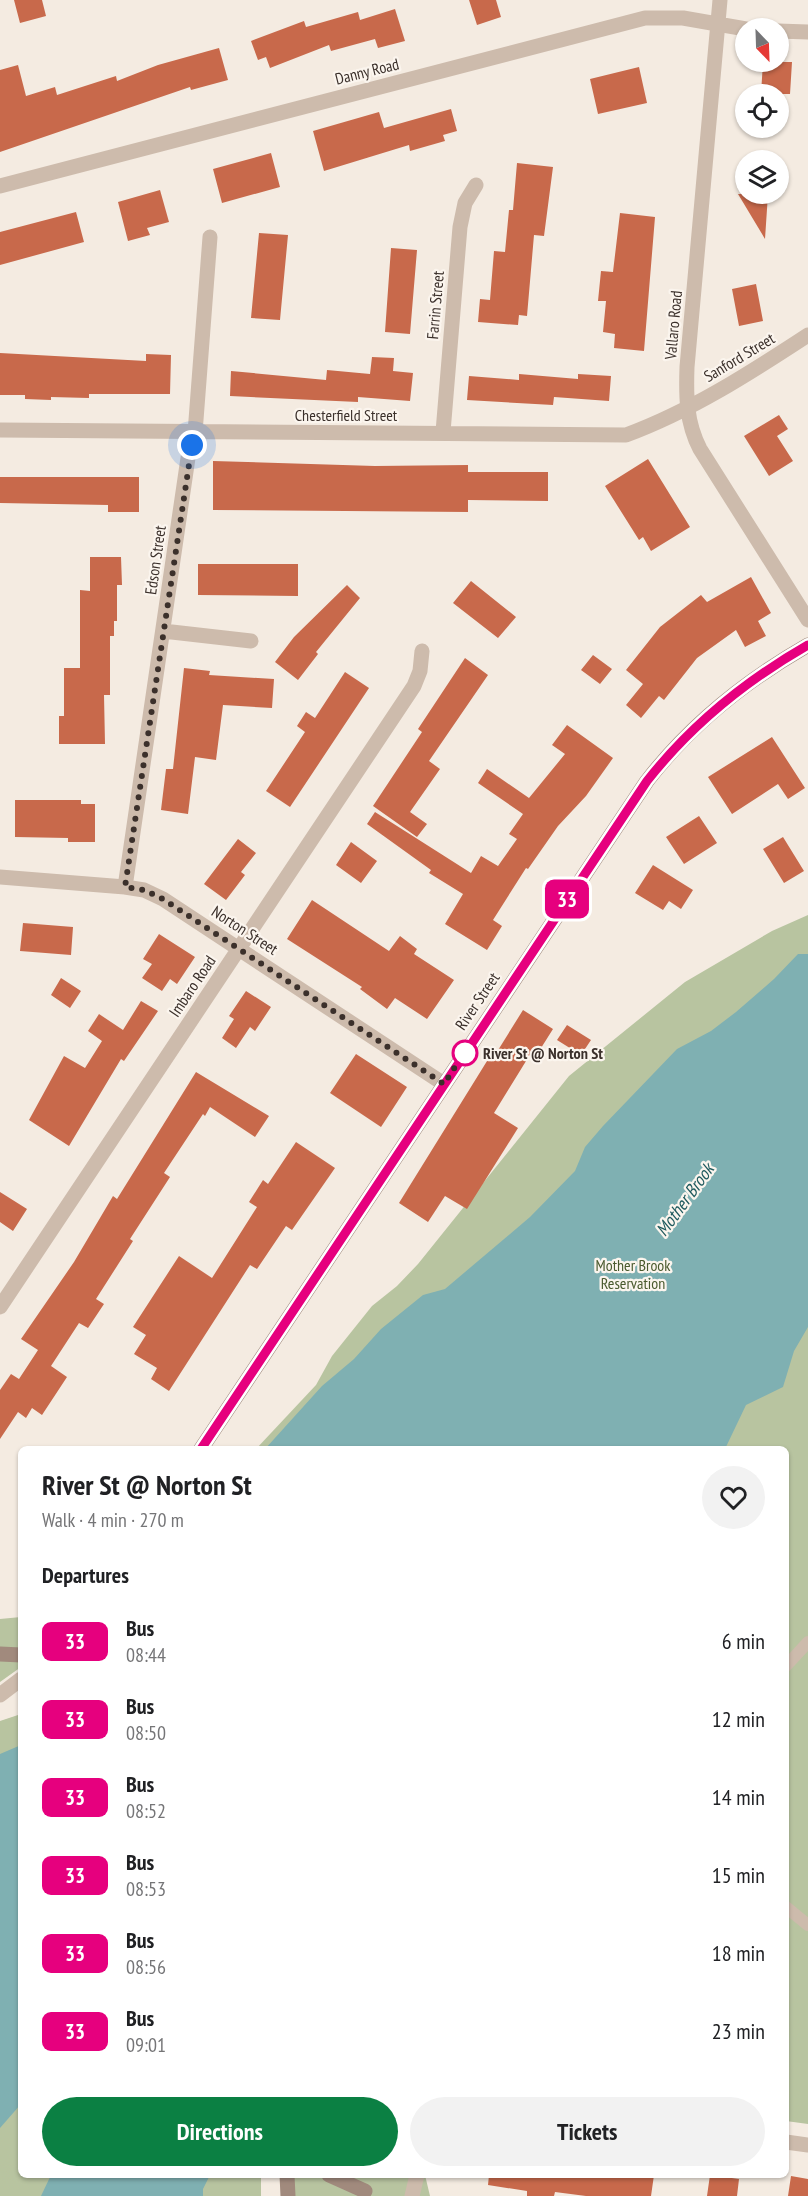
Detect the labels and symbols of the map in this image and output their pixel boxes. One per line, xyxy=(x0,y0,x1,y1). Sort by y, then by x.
north arrow xyxy=(735,18,789,72)
street label: Danny Road xyxy=(333,53,401,89)
street label: Farrin Street xyxy=(422,269,448,340)
street label: Vallaro Road xyxy=(660,290,686,361)
street label: Sanford Street xyxy=(700,328,779,386)
street label: Chesterfield Street xyxy=(295,405,398,425)
your location xyxy=(177,430,207,460)
street label: Edson Street xyxy=(140,524,170,596)
line badge: 33 xyxy=(540,880,594,918)
street label: Norton Street xyxy=(208,901,282,959)
street label: Imbaro Road xyxy=(164,952,220,1020)
street label: River Street xyxy=(451,968,504,1033)
marker: River St @ Norton St xyxy=(452,1040,478,1066)
place label: River St @ Norton St xyxy=(483,1043,603,1063)
water label: Mother Brook xyxy=(651,1157,720,1241)
park label: Mother Brook Reservation xyxy=(596,1255,671,1293)

